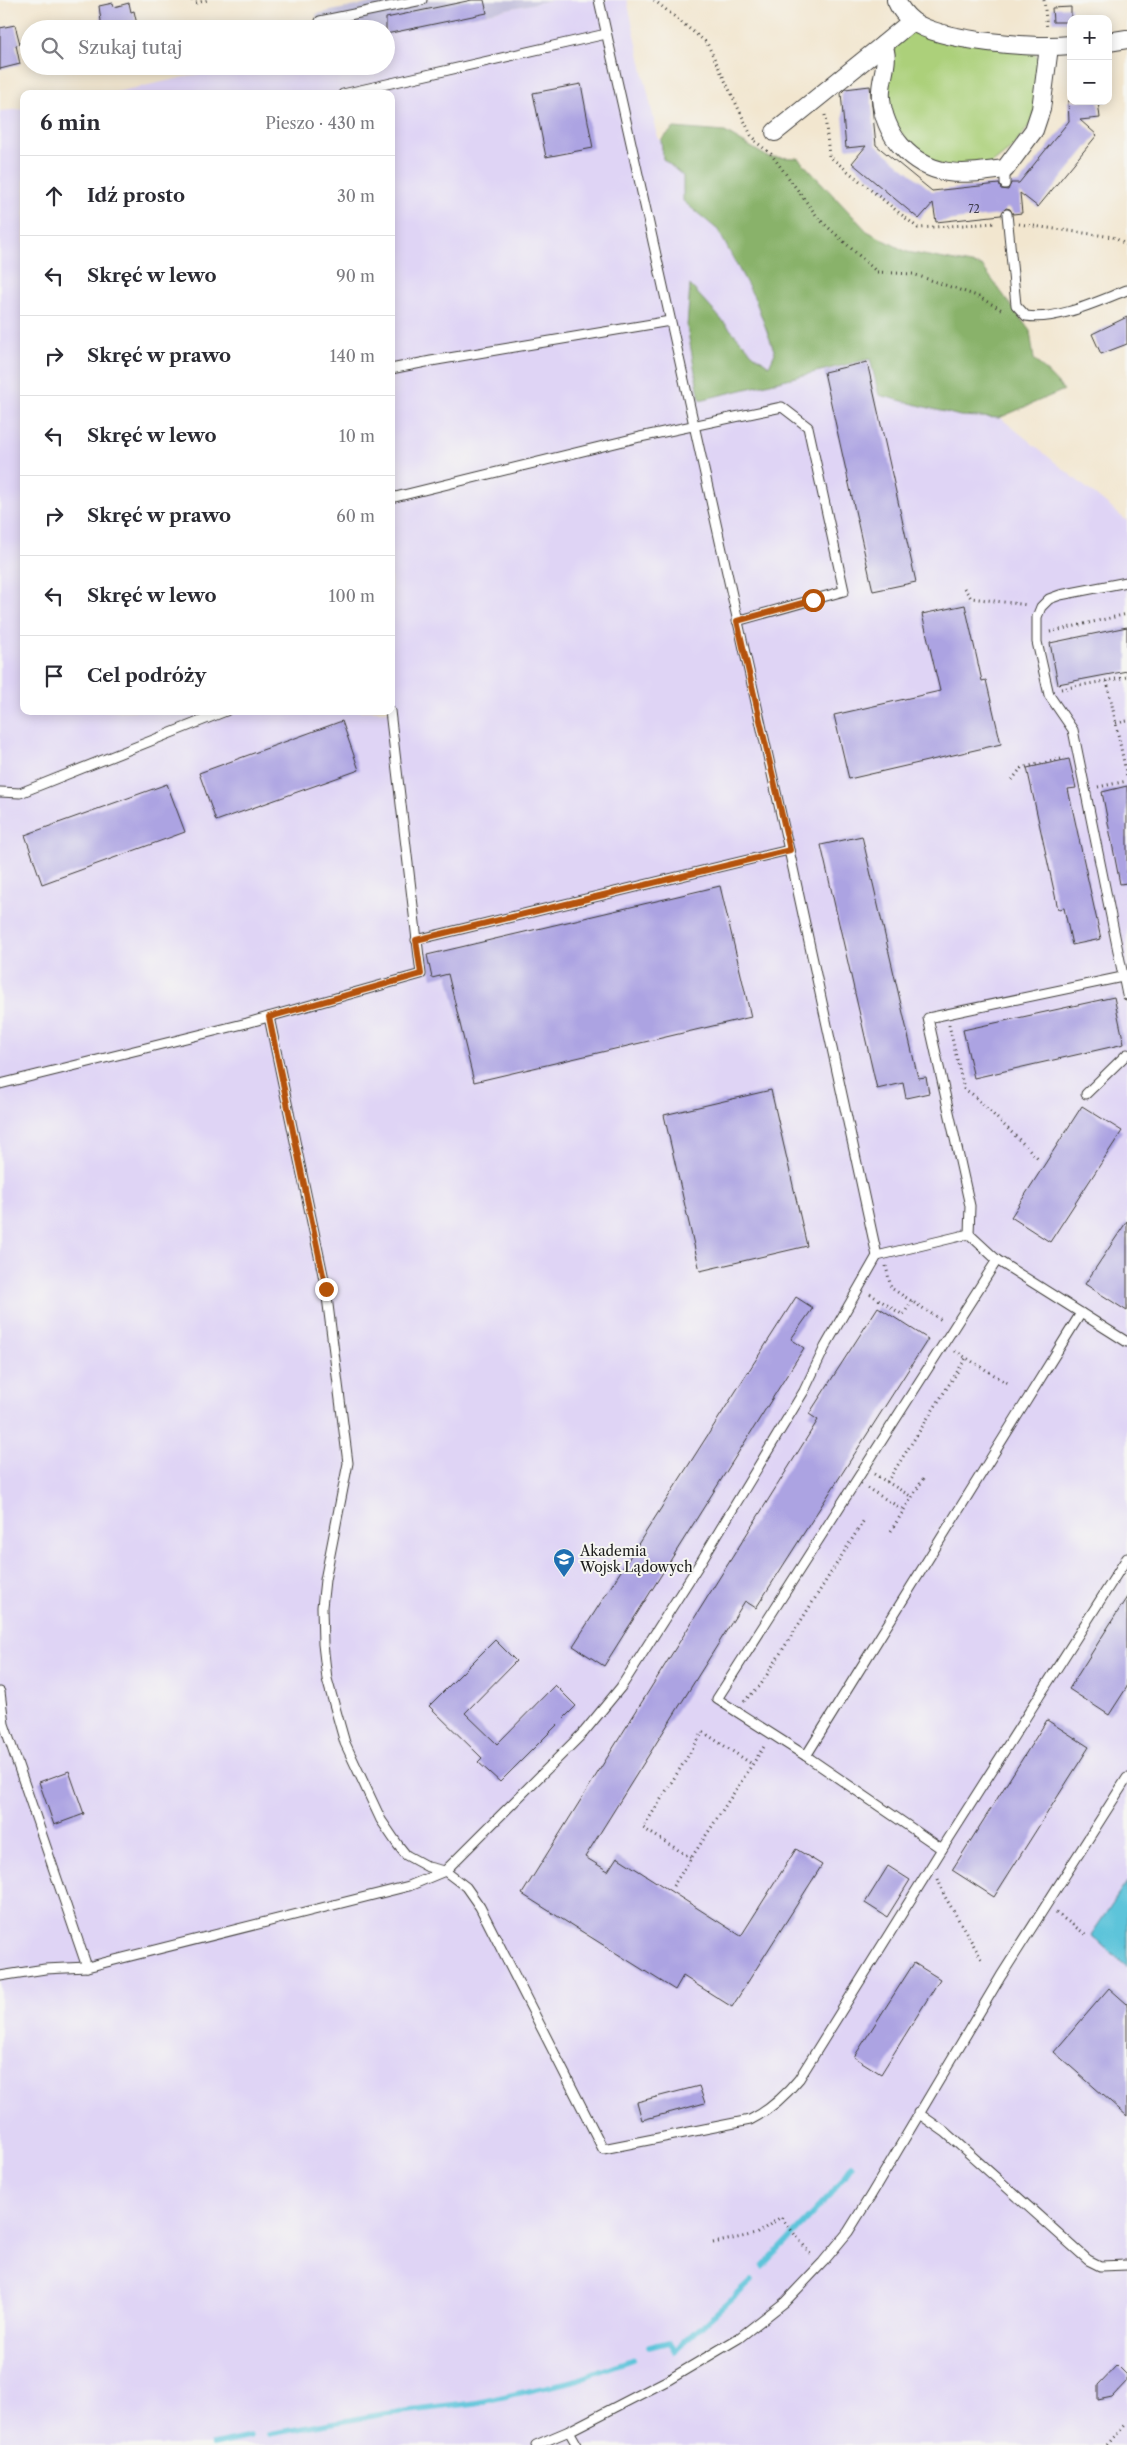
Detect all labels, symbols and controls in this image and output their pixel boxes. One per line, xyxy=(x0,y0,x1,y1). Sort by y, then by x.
map controls xyxy=(1067,15,1112,105)
button: + xyxy=(1067,15,1112,60)
search box xyxy=(20,20,395,75)
icon: search xyxy=(38,34,66,62)
text: Szukaj tutaj xyxy=(78,36,182,59)
button: − xyxy=(1067,60,1112,105)
text: 6 min xyxy=(40,110,101,135)
text: Pieszo · 430 m xyxy=(265,113,375,133)
icon: ahead xyxy=(40,182,68,210)
text: Idź prosto xyxy=(87,184,185,207)
text: 30 m xyxy=(337,186,375,206)
house number: 72 xyxy=(968,202,980,216)
icon: left xyxy=(40,262,68,290)
text: Skręć w lewo xyxy=(87,264,217,287)
text: 90 m xyxy=(336,266,375,286)
icon: right xyxy=(40,342,68,370)
text: Skręć w prawo xyxy=(87,344,231,367)
text: 140 m xyxy=(330,346,375,366)
icon: left xyxy=(40,422,68,450)
text: Skręć w lewo xyxy=(87,424,217,447)
text: 10 m xyxy=(339,426,375,446)
icon: right xyxy=(40,502,68,530)
text: Skręć w prawo xyxy=(87,504,231,527)
text: 60 m xyxy=(336,506,375,526)
icon: left xyxy=(40,582,68,610)
text: Skręć w lewo xyxy=(87,584,217,607)
text: 100 m xyxy=(329,586,375,606)
route start xyxy=(802,589,825,612)
icon: arrive xyxy=(40,662,68,690)
text: Cel podróży xyxy=(87,664,206,687)
route end xyxy=(315,1278,338,1301)
place label: Akademia Wojsk Lądowych xyxy=(579,1542,693,1576)
school or university icon: Akademia Wojsk Lądowych xyxy=(552,1547,576,1578)

